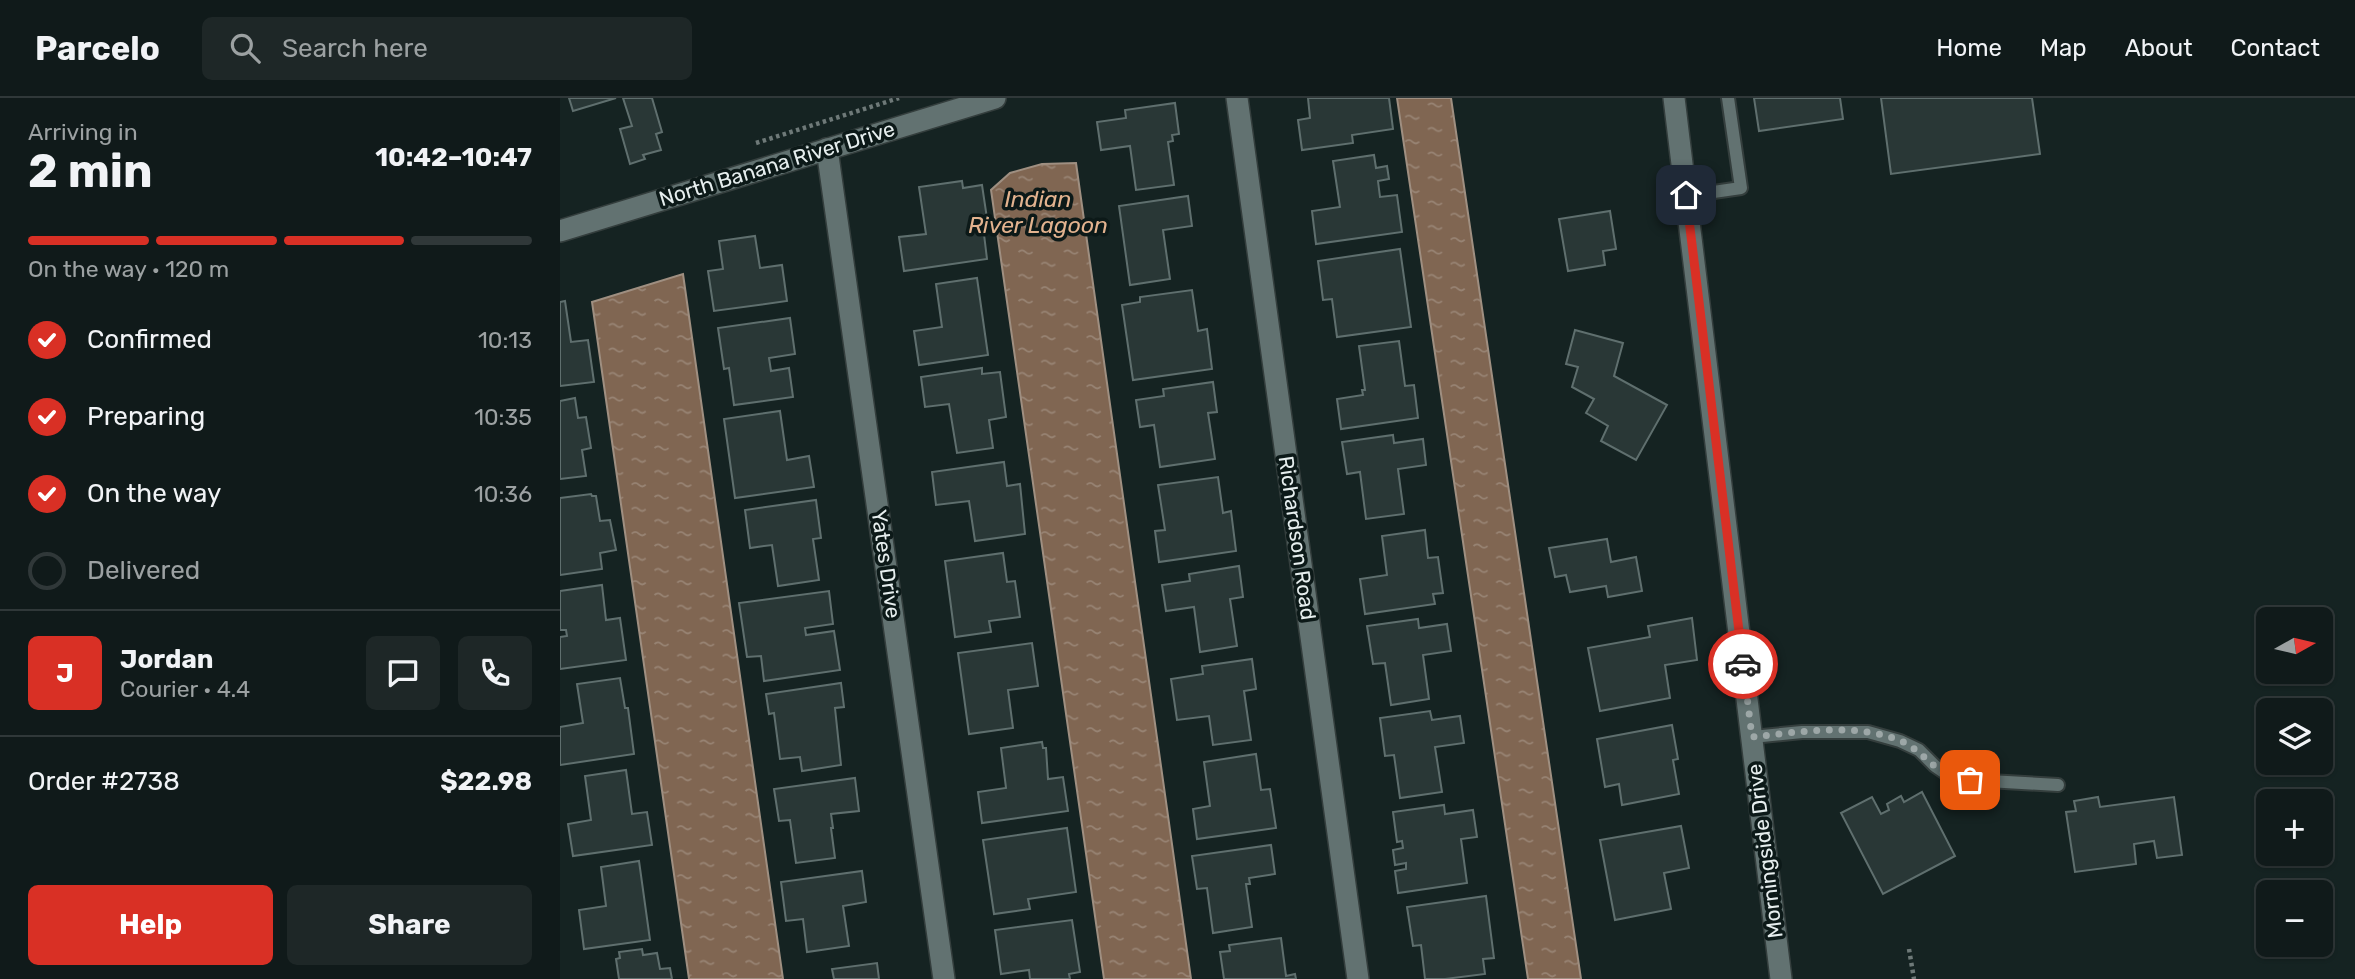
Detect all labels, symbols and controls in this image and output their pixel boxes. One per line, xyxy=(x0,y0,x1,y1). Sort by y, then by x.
search box xyxy=(202,17,692,80)
text: Parcelo xyxy=(35,29,160,68)
icon: search xyxy=(226,29,264,67)
text: Search here xyxy=(282,33,428,64)
text: Home xyxy=(1936,34,2002,62)
text: Map xyxy=(2040,34,2087,62)
text: About xyxy=(2125,34,2193,62)
text: Contact xyxy=(2231,34,2320,62)
street label: North Banana River Drive xyxy=(656,116,898,211)
text: Arriving in xyxy=(28,118,138,146)
text: 10:42–10:47 xyxy=(375,142,532,173)
text: 2 min xyxy=(28,144,153,199)
pin xyxy=(1656,165,1716,225)
icon: home xyxy=(1667,176,1705,214)
water label: Indian River Lagoon xyxy=(968,185,1108,239)
text: On the way · 120 m xyxy=(28,255,229,283)
icon: check xyxy=(28,321,66,359)
text: Confirmed xyxy=(87,324,212,355)
text: 10:13 xyxy=(478,326,532,354)
icon: check xyxy=(28,398,66,436)
text: Preparing xyxy=(87,401,205,432)
text: 10:35 xyxy=(474,403,532,431)
street label: Richardson Road xyxy=(1274,454,1321,622)
icon: check xyxy=(28,475,66,513)
text: On the way xyxy=(87,478,221,509)
text: 10:36 xyxy=(474,480,532,508)
street label: Yates Drive xyxy=(867,508,906,620)
text: Delivered xyxy=(87,555,200,586)
north arrow xyxy=(2256,607,2333,684)
map controls xyxy=(2256,607,2333,957)
courier xyxy=(1708,629,1778,699)
button: chat xyxy=(366,636,440,710)
button: phone xyxy=(458,636,532,710)
text: Jordan xyxy=(120,644,213,675)
icon: car xyxy=(1724,645,1762,683)
text: J xyxy=(56,658,74,689)
text: Courier · 4.4 xyxy=(120,675,250,703)
button: layers xyxy=(2256,698,2333,775)
pin xyxy=(1940,750,2000,810)
icon: bag xyxy=(1951,761,1989,799)
street label: Morningside Drive xyxy=(1741,762,1788,940)
text: Order #2738 xyxy=(28,766,180,797)
text: $22.98 xyxy=(440,766,532,797)
button: + xyxy=(2256,789,2333,866)
button: − xyxy=(2256,880,2333,957)
button: Help xyxy=(28,885,273,965)
button: Share xyxy=(287,885,532,965)

